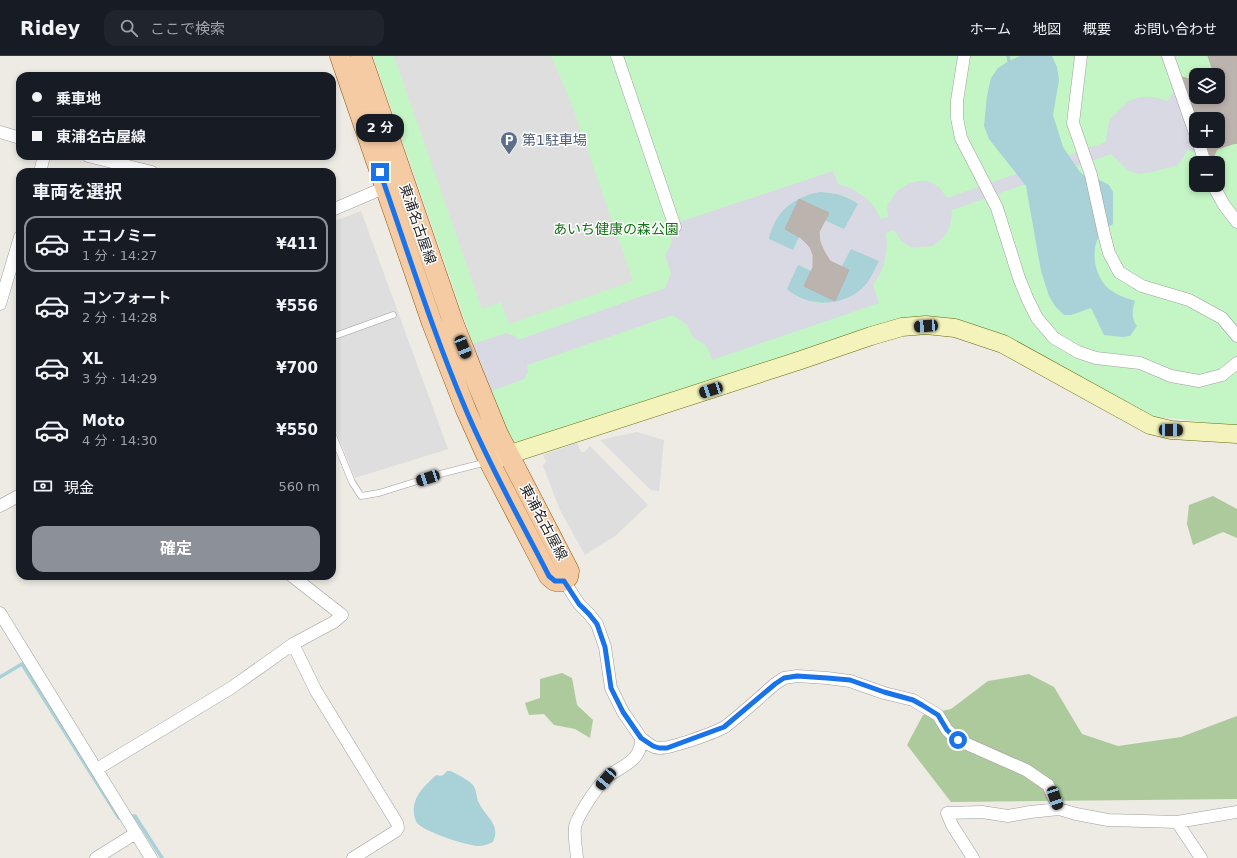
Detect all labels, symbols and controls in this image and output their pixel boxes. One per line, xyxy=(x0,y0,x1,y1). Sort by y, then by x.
search box xyxy=(104,10,384,46)
text: Ridey xyxy=(20,17,80,39)
icon: search xyxy=(118,17,140,39)
text: ここで検索 xyxy=(150,20,225,38)
text: ホーム xyxy=(969,21,1011,37)
text: 地図 xyxy=(1033,21,1061,37)
text: 概要 xyxy=(1083,21,1111,37)
text: お問い合わせ xyxy=(1133,21,1217,37)
map controls xyxy=(1189,68,1225,192)
button: layers xyxy=(1189,68,1225,104)
text: 乗車地 xyxy=(56,90,101,108)
button: + xyxy=(1189,112,1225,148)
callout: 2 分 xyxy=(356,114,404,142)
text: 2 分 xyxy=(367,120,393,135)
text: 東浦名古屋線 xyxy=(56,128,146,146)
parking icon: 第1駐車場 xyxy=(499,130,519,155)
place label: 第1駐車場 xyxy=(522,132,587,148)
button: − xyxy=(1189,156,1225,192)
route end xyxy=(371,163,389,181)
text: 車両を選択 xyxy=(32,181,122,202)
street label: 東浦名古屋線 xyxy=(397,182,439,266)
park label: あいち健康の森公園 xyxy=(553,221,679,237)
icon: car xyxy=(34,226,70,262)
text: エコノミー xyxy=(82,227,157,245)
text: ¥411 xyxy=(276,235,318,253)
text: 1 分 · 14:27 xyxy=(82,248,157,263)
icon: car xyxy=(34,288,70,324)
text: コンフォート xyxy=(82,289,172,307)
text: ¥556 xyxy=(276,297,318,315)
text: 2 分 · 14:28 xyxy=(82,310,157,325)
car xyxy=(914,319,938,333)
car xyxy=(453,334,473,360)
icon: car xyxy=(34,350,70,386)
text: XL xyxy=(82,350,103,368)
text: ¥700 xyxy=(276,359,318,377)
text: 3 分 · 14:29 xyxy=(82,371,157,386)
car xyxy=(698,381,724,399)
icon: car xyxy=(34,412,70,448)
text: Moto xyxy=(82,412,125,430)
text: ¥550 xyxy=(276,421,318,439)
car xyxy=(1159,424,1183,436)
text: 4 分 · 14:30 xyxy=(82,433,157,448)
car xyxy=(415,469,441,487)
icon: cash xyxy=(32,475,54,497)
text: 現金 xyxy=(64,479,94,497)
text: 560 m xyxy=(278,479,320,494)
street label: 東浦名古屋線 xyxy=(517,481,571,563)
button: 確定 xyxy=(32,526,320,572)
route start xyxy=(949,731,967,749)
car xyxy=(594,766,618,792)
car xyxy=(1045,785,1065,811)

